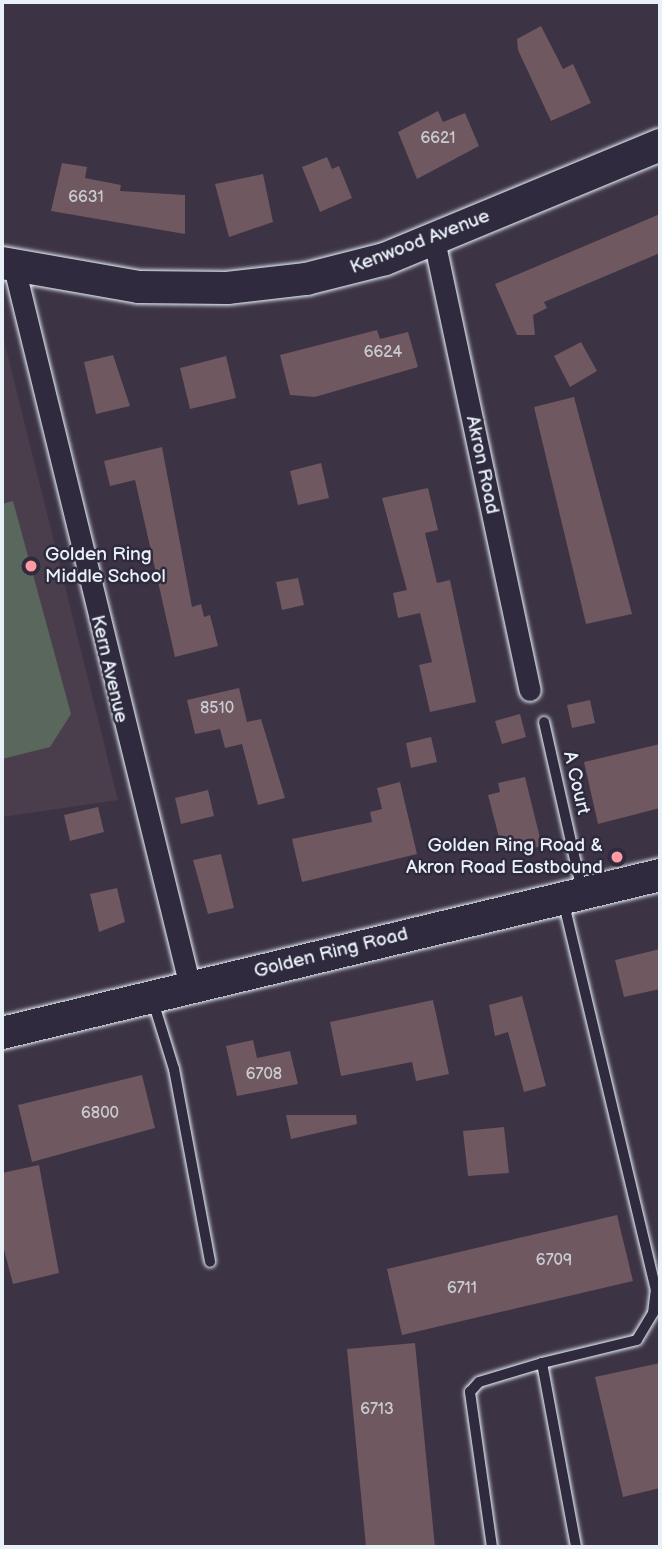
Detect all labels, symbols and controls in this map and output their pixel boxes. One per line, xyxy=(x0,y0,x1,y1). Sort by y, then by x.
house number: 6621 xyxy=(421,129,455,149)
house number: 6631 xyxy=(68,188,104,208)
street label: Kenwood Avenue xyxy=(347,205,493,279)
house number: 6624 xyxy=(364,343,402,363)
street label: Akron Road xyxy=(460,414,504,516)
place label: Golden Ring Middle School xyxy=(45,544,166,588)
marker: Golden Ring Middle School xyxy=(23,558,39,574)
street label: Kern Avenue xyxy=(86,613,132,725)
house number: 8510 xyxy=(200,699,234,719)
street label: A Court xyxy=(558,749,594,817)
place label: Golden Ring Road & Akron Road Eastbound xyxy=(406,835,603,879)
marker: Golden Ring Road & Akron Road Eastbound xyxy=(609,849,625,865)
street label: Golden Ring Road xyxy=(252,923,410,983)
house number: 6708 xyxy=(246,1065,282,1085)
house number: 6800 xyxy=(81,1104,119,1124)
house number: 6709 xyxy=(536,1251,572,1271)
house number: 6711 xyxy=(447,1279,477,1299)
house number: 6713 xyxy=(360,1400,394,1420)

